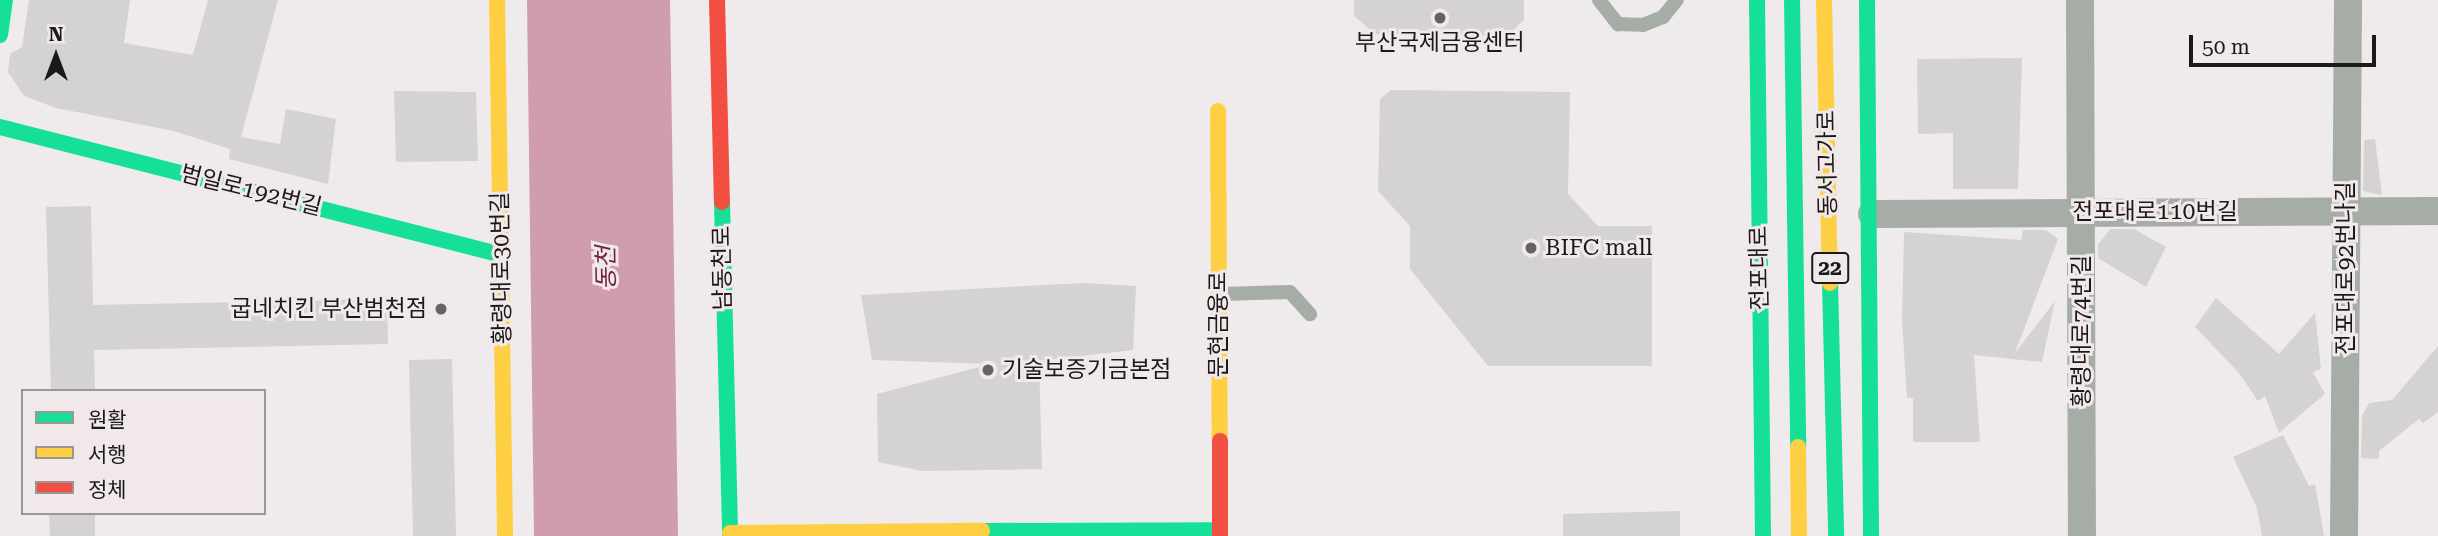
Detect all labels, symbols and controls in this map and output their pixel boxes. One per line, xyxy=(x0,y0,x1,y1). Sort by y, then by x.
marker: 부산국제금융센터 xyxy=(1432,10,1448,26)
north arrow xyxy=(21,21,91,91)
scale bar xyxy=(2193,21,2380,65)
text: N xyxy=(49,23,63,46)
place label: 부산국제금융센터 xyxy=(1355,29,1525,57)
text: 50 m xyxy=(2202,35,2250,59)
street label: 동서고가로 xyxy=(1813,110,1843,216)
street label: 범일로192번길 xyxy=(178,160,324,222)
street label: 전포대로92번나길 xyxy=(2332,181,2360,355)
street label: 황령대로30번길 xyxy=(487,191,517,345)
street label: 전포대로110번길 xyxy=(2072,198,2238,226)
street label: 남동천로 xyxy=(708,225,738,311)
street label: 전포대로 xyxy=(1745,225,1775,311)
place label: BIFC mall xyxy=(1545,234,1653,262)
marker: BIFC mall xyxy=(1523,240,1539,256)
water label: 동천 xyxy=(592,246,622,290)
road number: 22 xyxy=(1811,250,1849,286)
street label: 황령대로74번길 xyxy=(2068,255,2096,407)
street label: 문현금융로 xyxy=(1205,271,1233,377)
place label: 굽네치킨 부산범천점 xyxy=(231,295,427,323)
marker: 굽네치킨 부산범천점 xyxy=(433,301,449,317)
place label: 기술보증기금본점 xyxy=(1002,356,1171,384)
marker: 기술보증기금본점 xyxy=(980,362,996,378)
legend xyxy=(21,389,266,515)
text: 원활 xyxy=(88,408,127,432)
text: 서행 xyxy=(88,443,127,467)
text: 정체 xyxy=(88,478,127,502)

